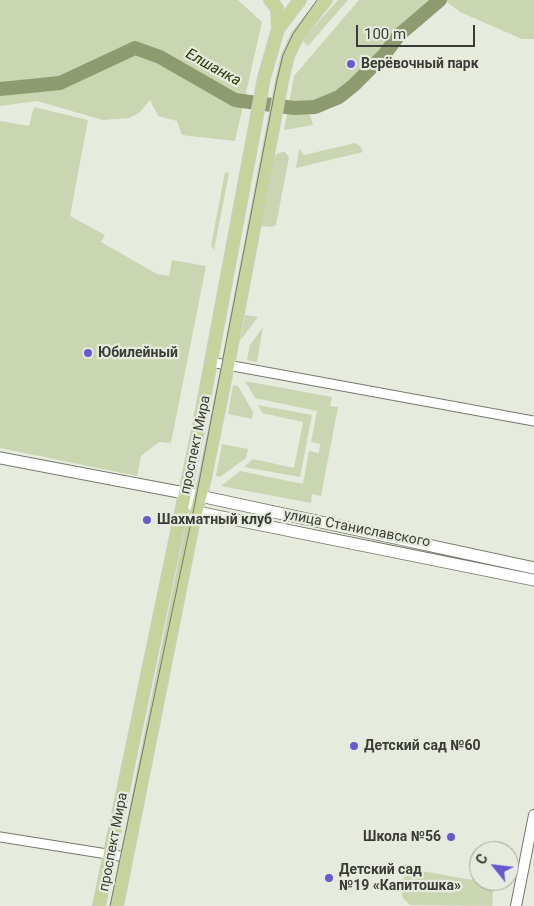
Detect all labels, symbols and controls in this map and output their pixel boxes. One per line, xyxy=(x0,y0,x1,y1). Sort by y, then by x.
scale bar xyxy=(359,15,478,47)
text: 100 m xyxy=(364,25,406,43)
water label: Елшанка xyxy=(182,45,244,91)
place label: Верёвочный парк xyxy=(361,56,479,72)
marker: Верёвочный парк xyxy=(345,58,357,70)
place label: Юбилейный xyxy=(98,345,178,361)
marker: Юбилейный xyxy=(82,347,94,359)
street label: проспект Мира xyxy=(177,394,215,496)
street label: улица Станиславского xyxy=(282,507,432,551)
place label: Шахматный клуб xyxy=(157,512,272,528)
marker: Шахматный клуб xyxy=(141,514,153,526)
place label: Детский сад №60 xyxy=(364,738,480,754)
marker: Детский сад №60 xyxy=(348,740,360,752)
street label: проспект Мира xyxy=(96,791,132,893)
place label: Школа №56 xyxy=(363,829,441,845)
marker: Школа №56 xyxy=(445,831,457,843)
north arrow xyxy=(469,841,519,891)
text: С xyxy=(473,851,491,867)
place label: Детский сад №19 «Капитошка» xyxy=(339,862,461,894)
marker: Детский сад №19 «Капитошка» xyxy=(323,872,335,884)

